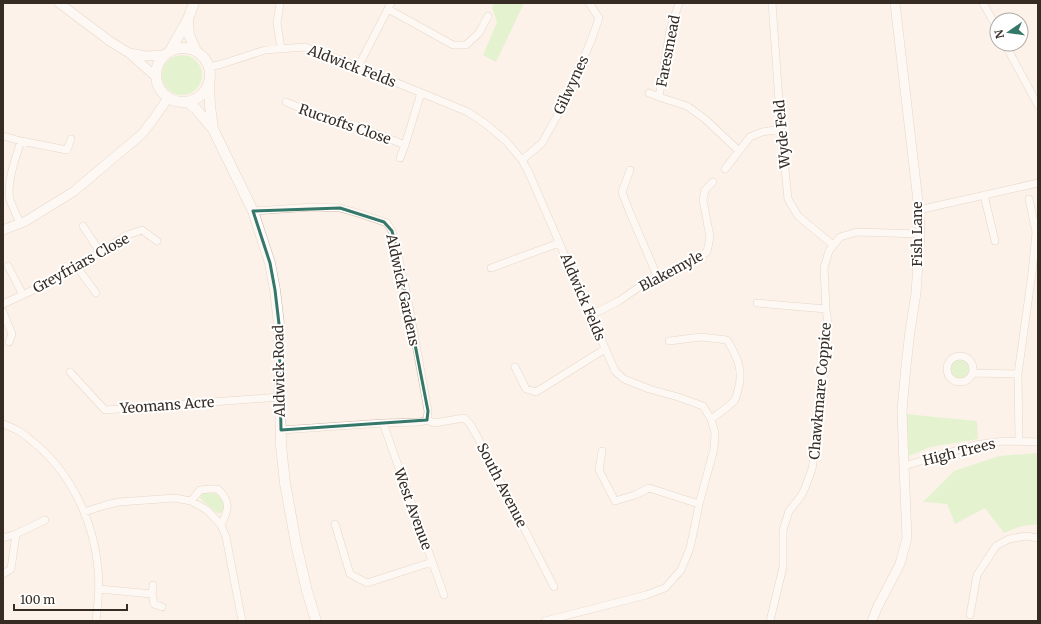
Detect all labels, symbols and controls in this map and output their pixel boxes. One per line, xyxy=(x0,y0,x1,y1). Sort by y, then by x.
north arrow xyxy=(989,12,1029,52)
street label: Faresmead xyxy=(652,13,684,88)
text: N xyxy=(991,28,1007,40)
street label: Aldwick Felds xyxy=(304,41,399,91)
street label: Gilwynes xyxy=(550,53,592,117)
street label: Wyde Feld xyxy=(770,98,794,170)
street label: Rucrofts Close xyxy=(297,100,393,148)
street label: Fish Lane xyxy=(908,201,926,267)
street label: Greyfriars Close xyxy=(30,229,132,297)
street label: Aldwick Gardens xyxy=(382,231,424,348)
street label: Blakemyle xyxy=(636,247,706,295)
street label: Aldwick Felds xyxy=(556,250,610,344)
street label: Chawkmare Coppice xyxy=(805,322,835,460)
street label: Aldwick Road xyxy=(269,324,289,418)
street label: Yeomans Acre xyxy=(118,393,215,417)
street label: High Trees xyxy=(921,434,997,470)
street label: South Avenue xyxy=(473,440,531,530)
street label: West Avenue xyxy=(390,465,436,552)
scale bar xyxy=(14,586,127,612)
text: 100 m xyxy=(20,592,55,607)

